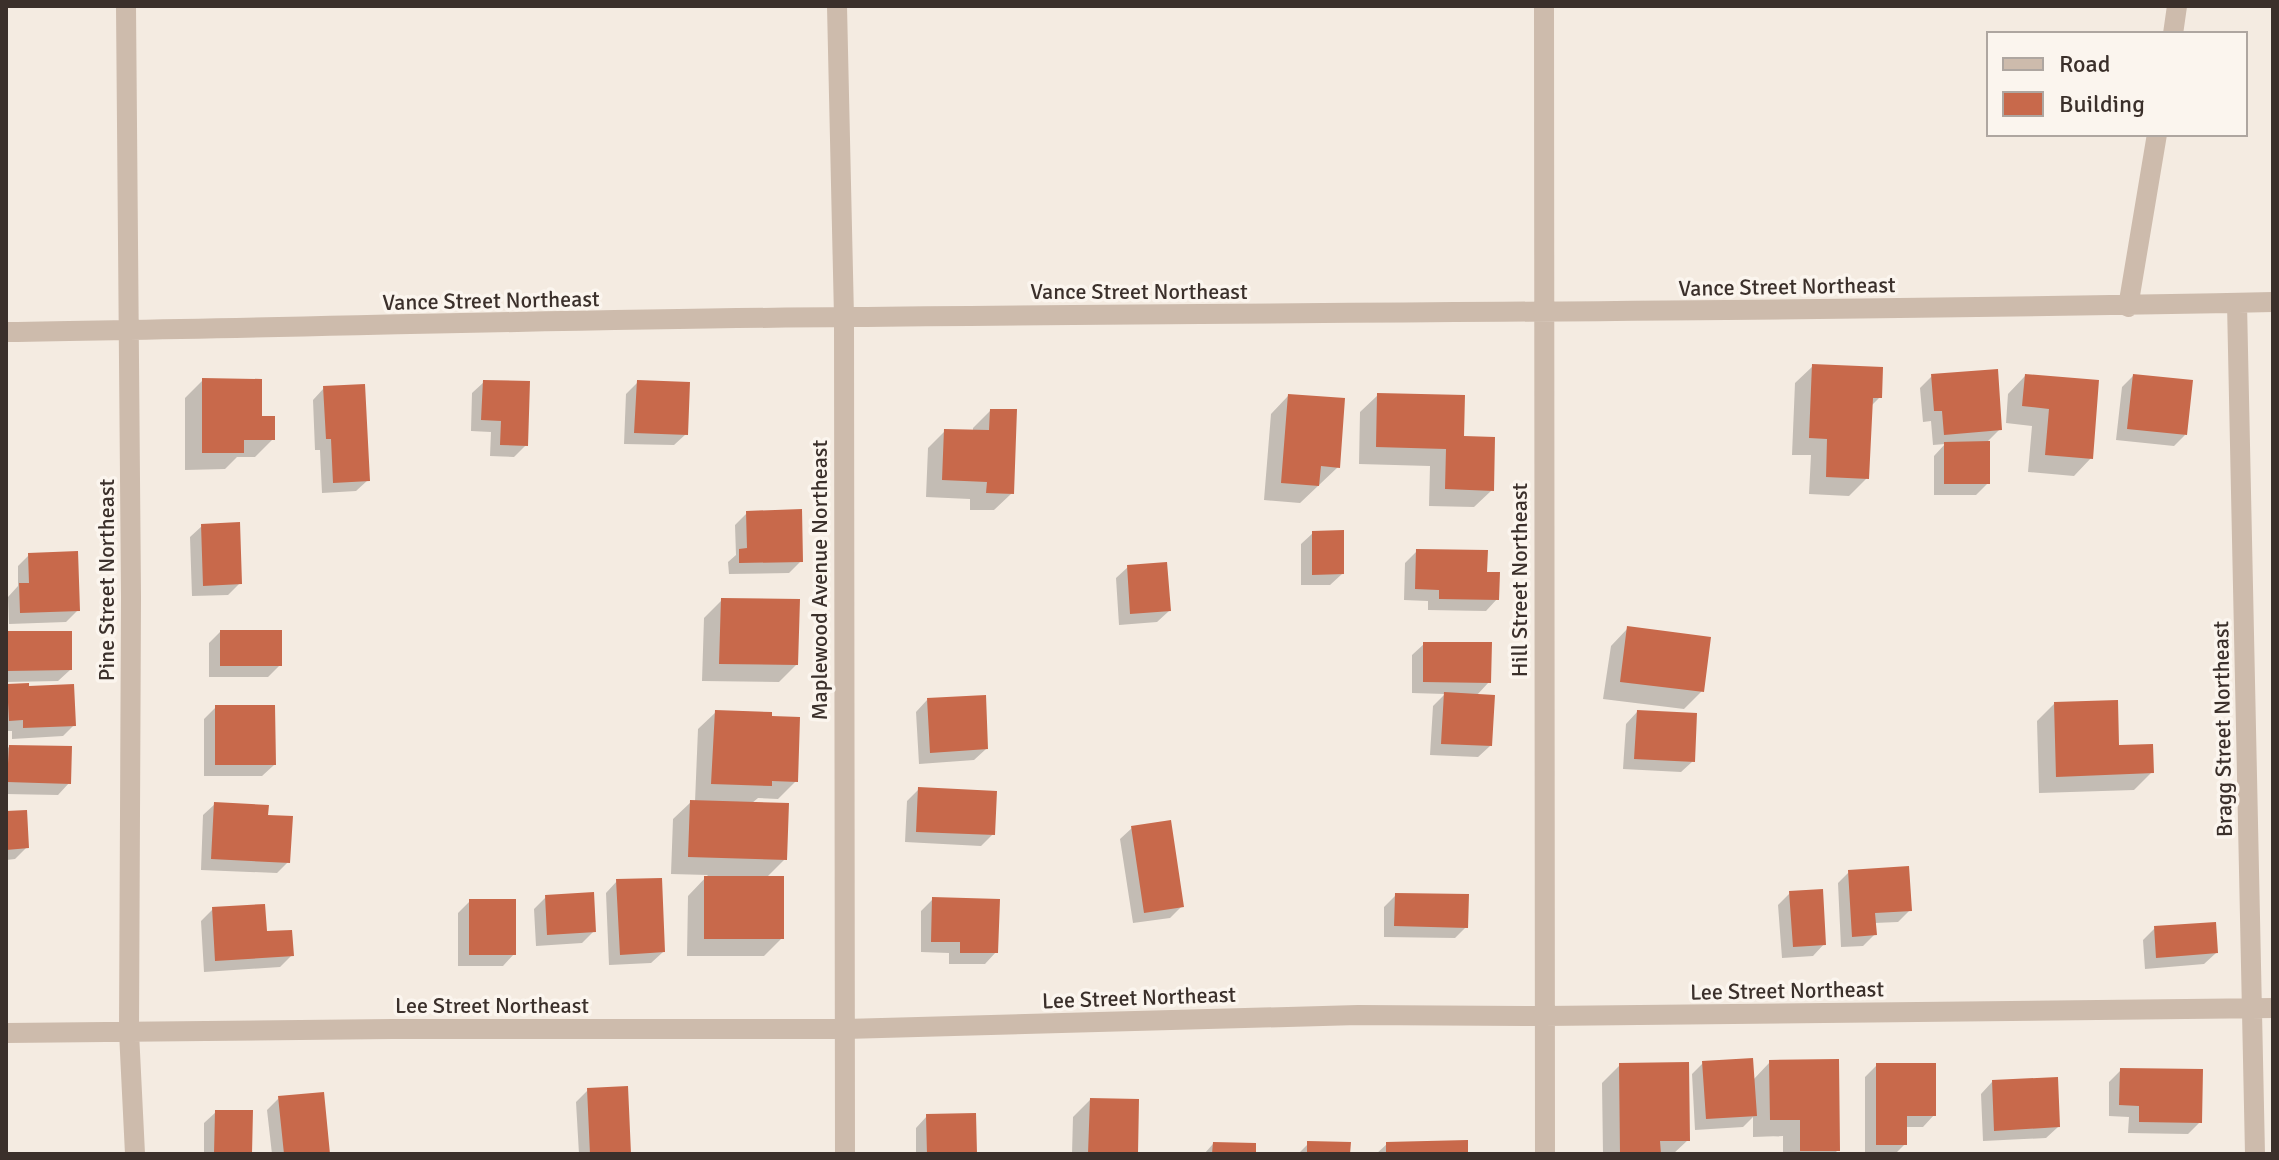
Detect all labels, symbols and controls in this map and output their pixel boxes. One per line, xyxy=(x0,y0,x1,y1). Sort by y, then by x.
legend xyxy=(1987,32,2247,136)
text: Road xyxy=(2059,49,2110,79)
text: Building xyxy=(2059,89,2145,119)
street label: Vance Street Northeast xyxy=(1678,271,1896,302)
street label: Vance Street Northeast xyxy=(1030,278,1248,305)
street label: Vance Street Northeast xyxy=(382,285,600,316)
street label: Maplewood Avenue Northeast xyxy=(806,440,833,720)
street label: Pine Street Northeast xyxy=(93,478,120,681)
street label: Hill Street Northeast xyxy=(1506,482,1533,677)
street label: Bragg Street Northeast xyxy=(2207,620,2238,837)
street label: Lee Street Northeast xyxy=(1690,975,1885,1006)
street label: Lee Street Northeast xyxy=(1042,981,1237,1014)
street label: Lee Street Northeast xyxy=(395,992,589,1019)

